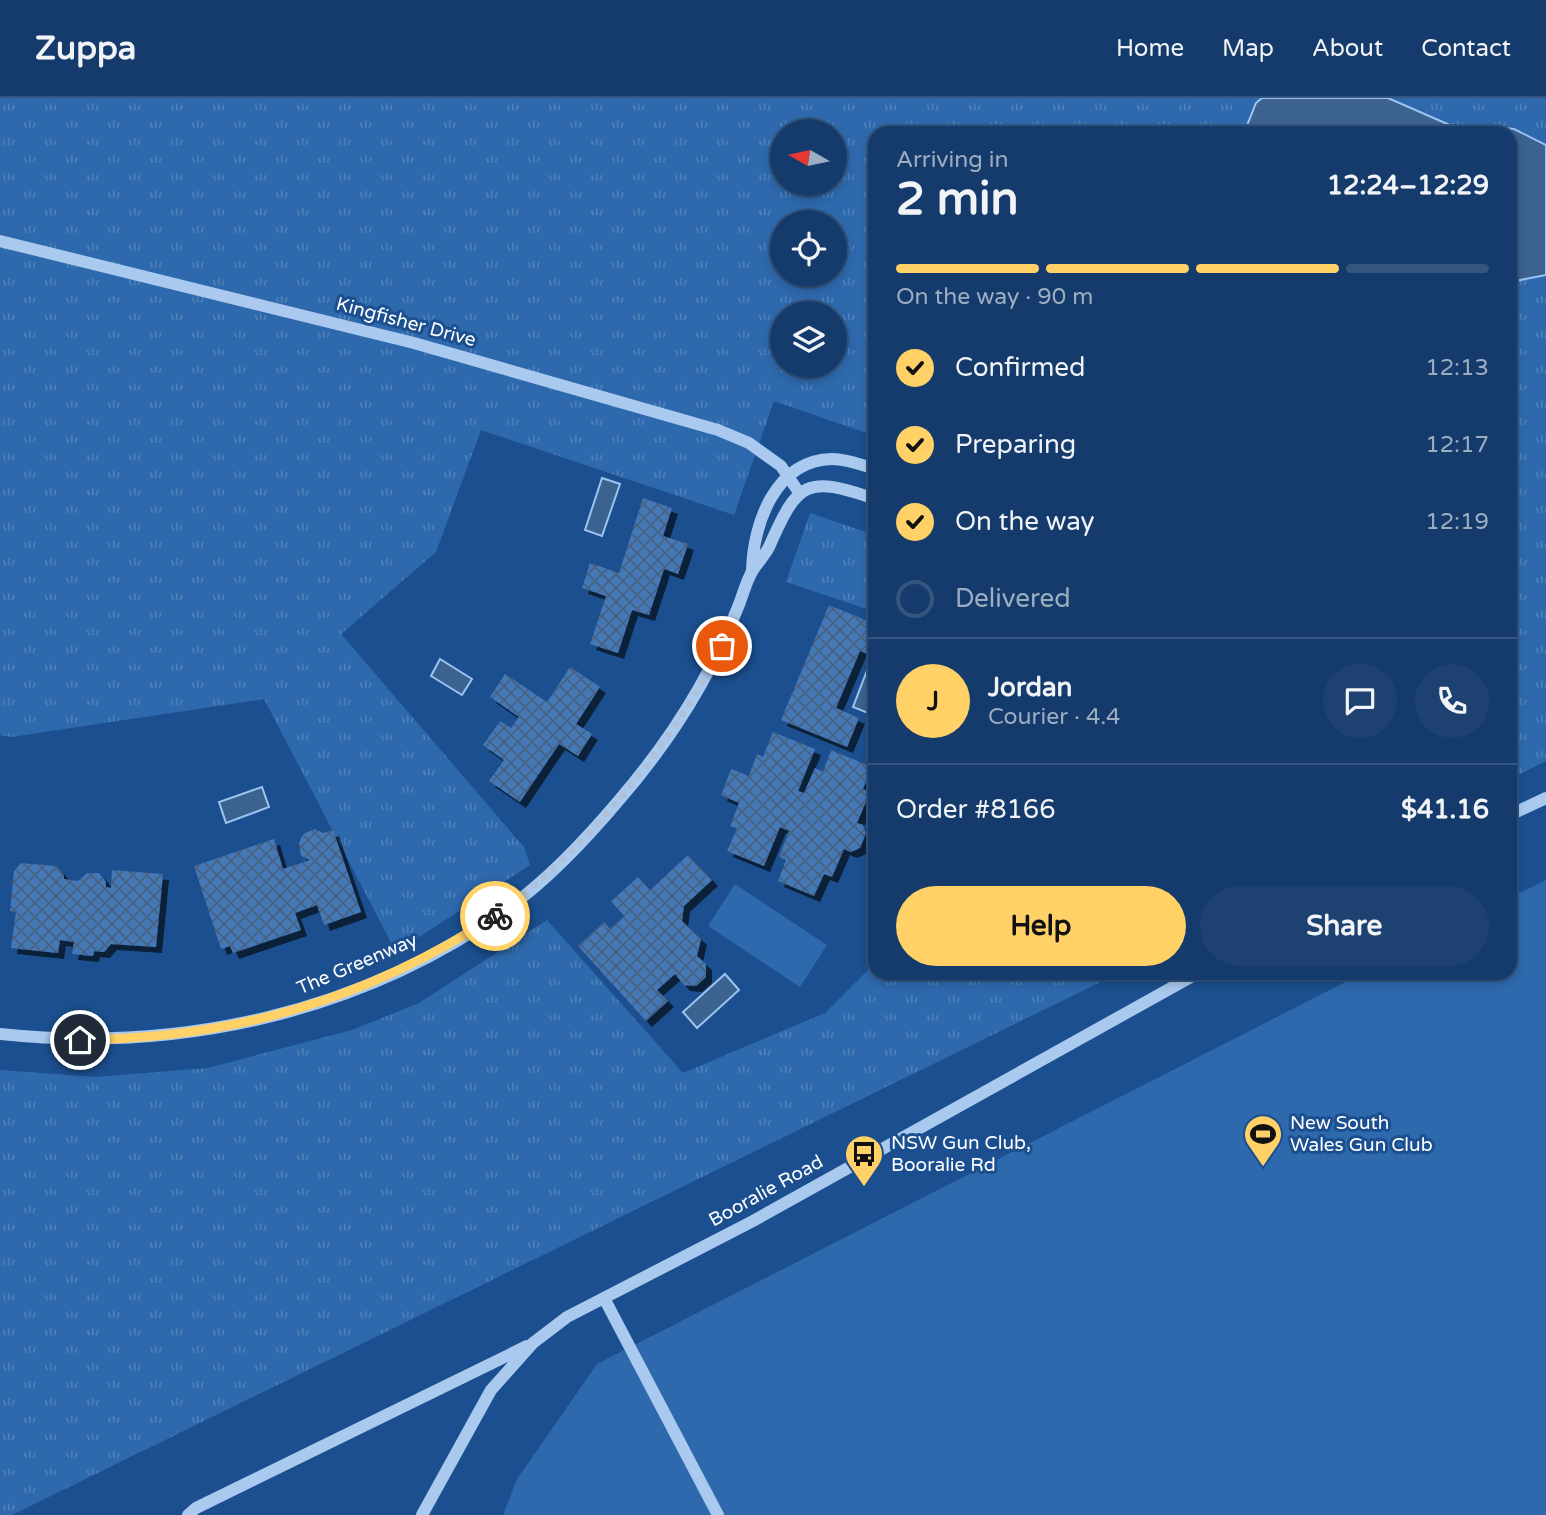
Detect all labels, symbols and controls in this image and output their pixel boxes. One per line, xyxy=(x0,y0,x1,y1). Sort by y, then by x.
text: Zuppa xyxy=(35,29,136,68)
text: Home xyxy=(1116,34,1184,63)
text: Map xyxy=(1222,34,1274,63)
text: About xyxy=(1312,34,1383,63)
text: Contact xyxy=(1421,34,1511,63)
north arrow xyxy=(770,119,847,196)
map controls xyxy=(770,119,847,378)
text: Arriving in xyxy=(896,146,1009,174)
text: 12:24–12:29 xyxy=(1327,170,1489,201)
text: 2 min xyxy=(896,172,1019,227)
button: locate xyxy=(770,210,847,287)
text: On the way · 90 m xyxy=(896,283,1093,311)
street label: Kingfisher Drive xyxy=(334,293,478,351)
button: layers xyxy=(770,301,847,378)
icon: check xyxy=(896,349,934,387)
text: Confirmed xyxy=(955,352,1085,383)
text: 12:13 xyxy=(1425,354,1489,382)
icon: check xyxy=(896,426,934,464)
text: Preparing xyxy=(955,429,1076,460)
text: 12:17 xyxy=(1425,431,1489,459)
icon: check xyxy=(896,503,934,541)
text: On the way xyxy=(955,506,1095,537)
text: 12:19 xyxy=(1425,508,1489,536)
text: Delivered xyxy=(955,583,1071,614)
pin xyxy=(692,616,752,676)
icon: bag xyxy=(703,627,741,665)
button: chat xyxy=(1323,664,1397,738)
button: phone xyxy=(1415,664,1489,738)
text: Jordan xyxy=(988,672,1072,703)
text: J xyxy=(927,686,939,717)
text: Courier · 4.4 xyxy=(988,703,1120,731)
text: Order #8166 xyxy=(896,794,1056,825)
text: $41.16 xyxy=(1401,794,1489,825)
courier xyxy=(460,881,530,951)
button: Help xyxy=(896,886,1186,966)
button: Share xyxy=(1200,886,1489,966)
icon: bike xyxy=(476,897,514,935)
street label: The Greenway xyxy=(293,929,421,999)
pin xyxy=(50,1010,110,1070)
icon: home xyxy=(61,1021,99,1059)
place label: New South Wales Gun Club xyxy=(1290,1112,1433,1156)
sports icon: New South Wales Gun Club xyxy=(1242,1113,1284,1168)
place label: NSW Gun Club, Booralie Rd xyxy=(891,1132,1031,1176)
bus stop icon: NSW Gun Club, Booralie Rd xyxy=(843,1133,885,1188)
street label: Booralie Road xyxy=(705,1151,827,1231)

